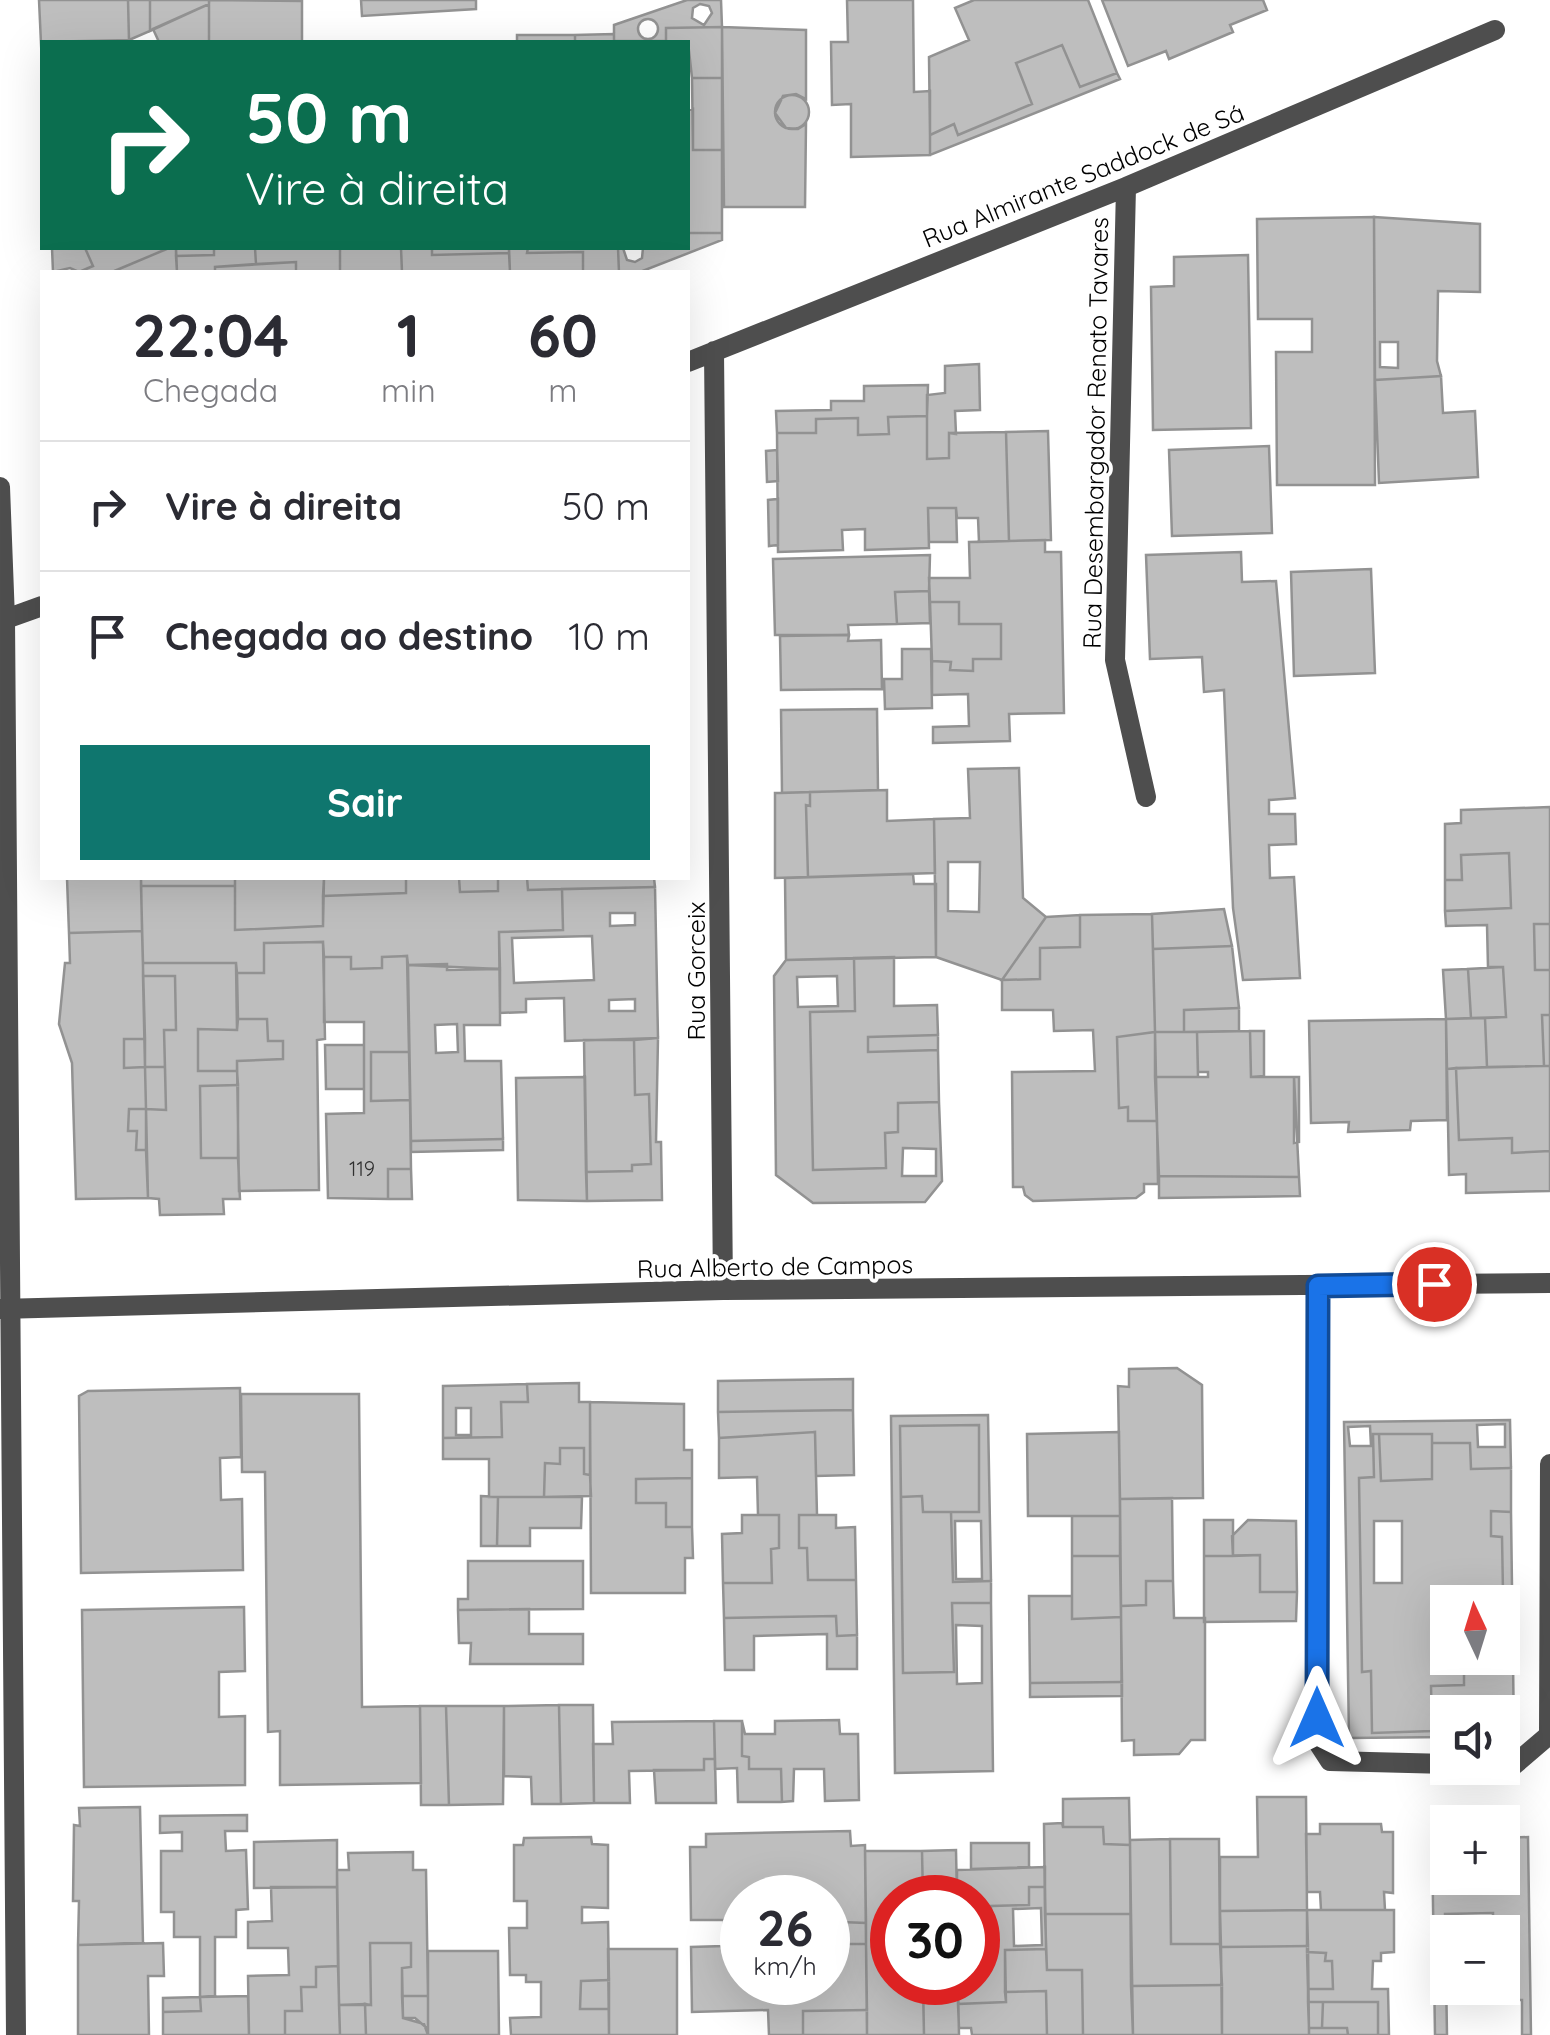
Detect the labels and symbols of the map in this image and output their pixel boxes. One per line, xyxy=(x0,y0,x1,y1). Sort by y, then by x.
street label: Rua Almirante Saddock de Sá xyxy=(918,96,1248,254)
street label: Rua Desembargador Renato Tavares xyxy=(1076,217,1114,649)
street label: Rua Gorceix xyxy=(680,902,711,1040)
house number: 119 xyxy=(349,1156,375,1181)
pin xyxy=(1392,1242,1477,1327)
street label: Rua Alberto de Campos xyxy=(637,1248,913,1284)
north arrow xyxy=(1430,1585,1520,1675)
position arrow xyxy=(1265,1666,1369,1770)
speed limit sign: 30 xyxy=(870,1875,1000,2005)

